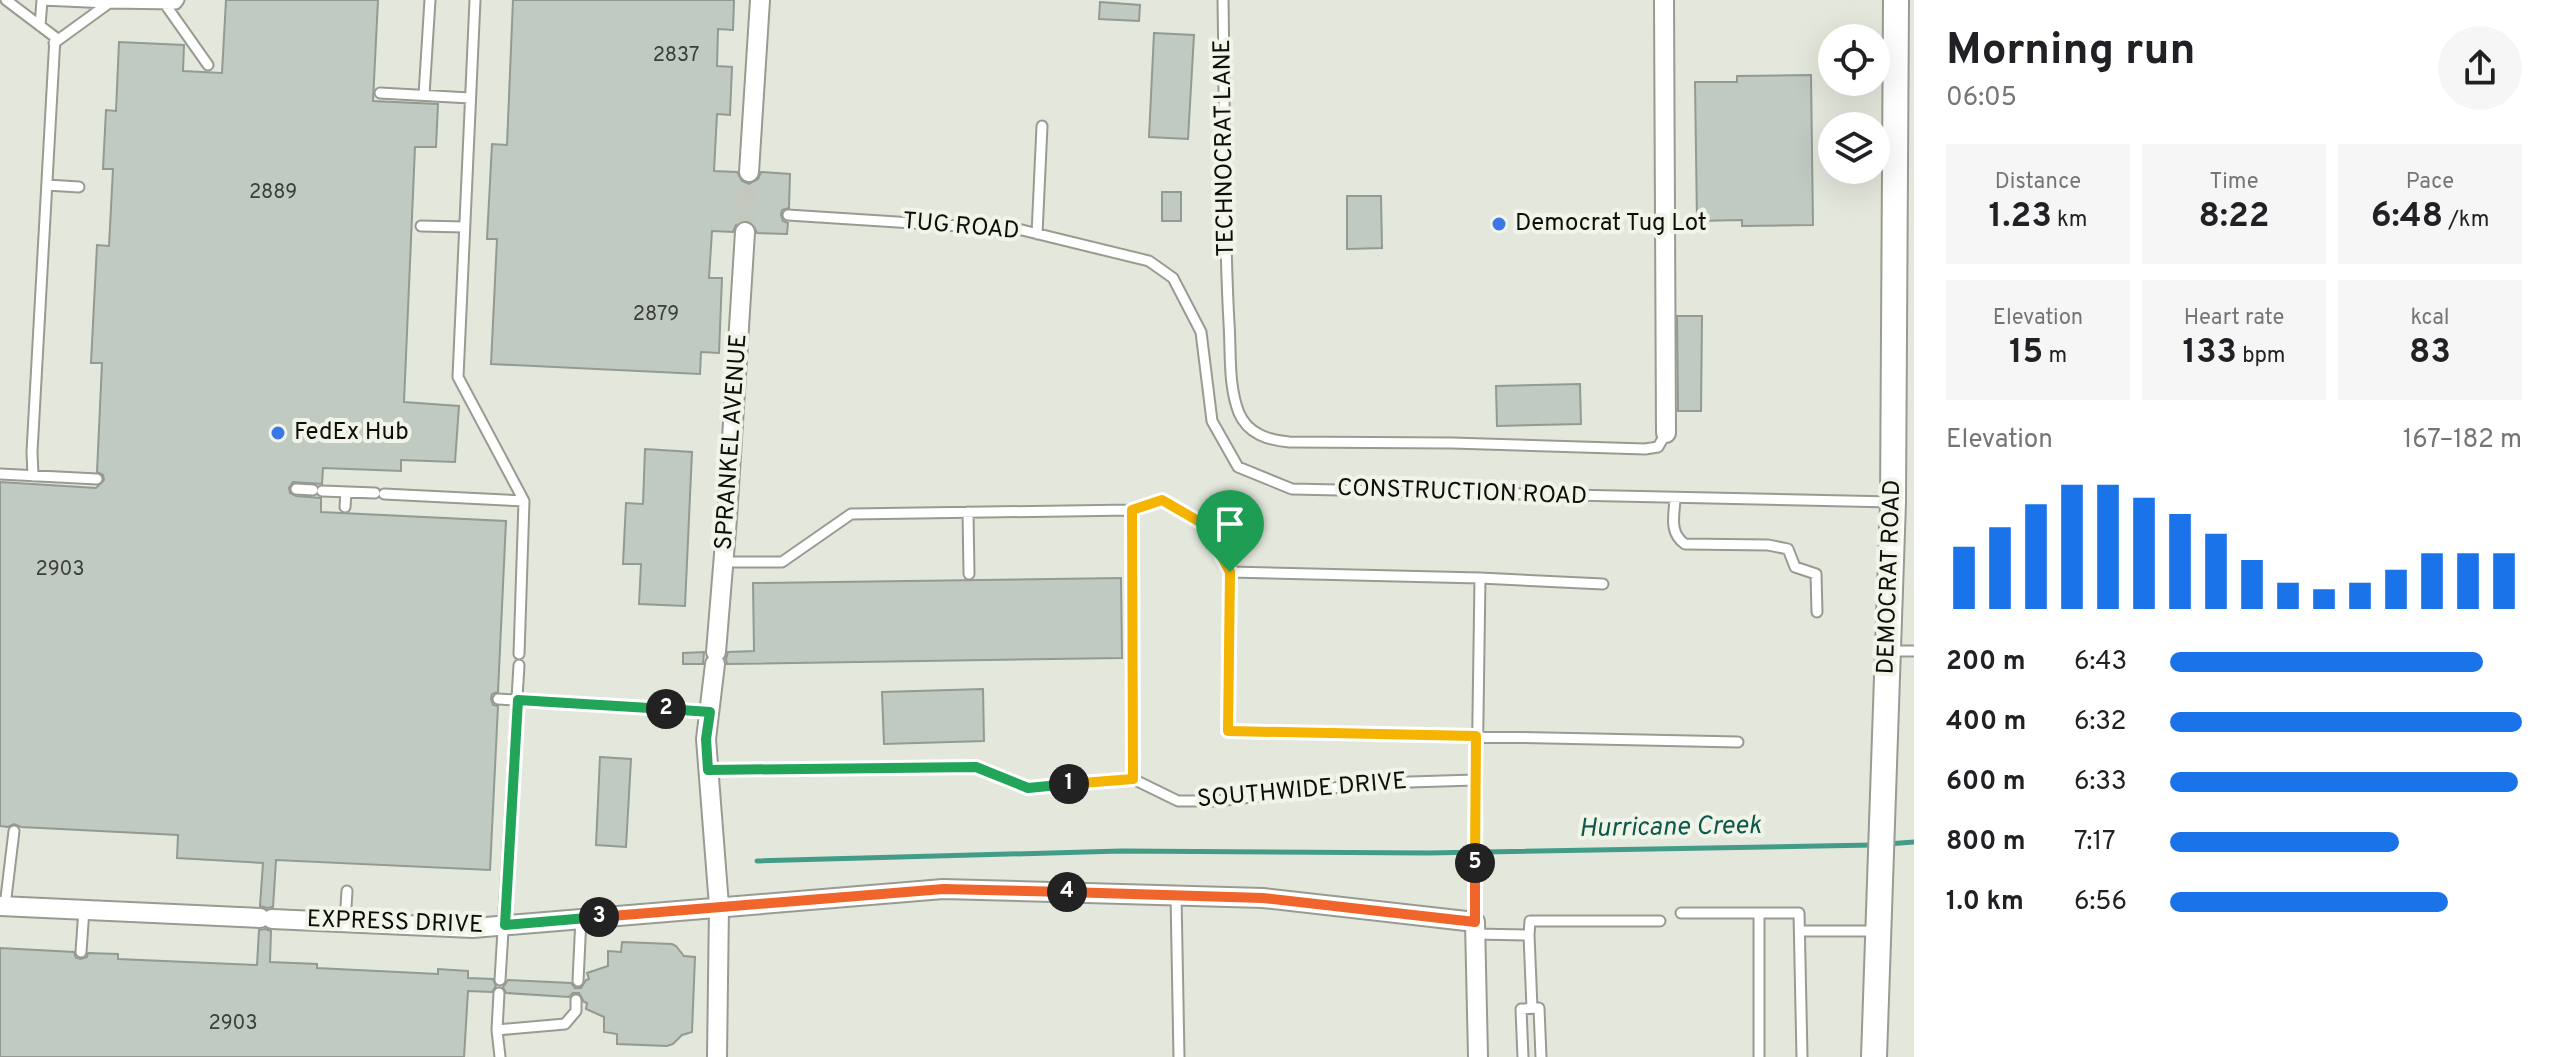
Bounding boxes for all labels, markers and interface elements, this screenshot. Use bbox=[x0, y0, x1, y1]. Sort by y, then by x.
map controls bbox=[1818, 24, 1890, 184]
button: locate bbox=[1818, 24, 1890, 96]
text: Morning run bbox=[1946, 24, 2196, 80]
button: share bbox=[2438, 26, 2522, 110]
street label: TECHNOCRAT LANE bbox=[1208, 39, 1242, 257]
house number: 2837 bbox=[653, 43, 699, 69]
text: 06:05 bbox=[1946, 82, 2017, 115]
button: layers bbox=[1818, 112, 1890, 184]
text: Distance bbox=[1995, 169, 2081, 196]
text: Time bbox=[2209, 169, 2259, 196]
text: Pace bbox=[2406, 169, 2454, 196]
house number: 2889 bbox=[249, 180, 297, 206]
text: 1.23 bbox=[1989, 196, 2052, 239]
text: 8:22 bbox=[2198, 196, 2270, 239]
text: 6:48 bbox=[2371, 196, 2443, 239]
street label: TUG ROAD bbox=[901, 207, 1021, 247]
text: km bbox=[2052, 207, 2087, 234]
text: /km bbox=[2443, 207, 2489, 234]
place label: Democrat Tug Lot bbox=[1515, 209, 1707, 239]
marker: Democrat Tug Lot bbox=[1490, 215, 1508, 233]
house number: 2879 bbox=[633, 302, 679, 328]
text: Elevation bbox=[1993, 305, 2083, 332]
text: Heart rate bbox=[2184, 305, 2284, 332]
text: kcal bbox=[2410, 305, 2450, 332]
text: 15 bbox=[2009, 332, 2043, 375]
text: 133 bbox=[2183, 332, 2237, 375]
text: 83 bbox=[2409, 332, 2451, 375]
street label: SPRANKEL AVENUE bbox=[709, 333, 755, 551]
text: m bbox=[2043, 343, 2067, 370]
text: bpm bbox=[2237, 343, 2285, 370]
place label: FedEx Hub bbox=[294, 418, 409, 448]
marker: FedEx Hub bbox=[269, 424, 287, 442]
text: Elevation bbox=[1946, 424, 2053, 457]
text: 167–182 m bbox=[2403, 424, 2522, 457]
street label: CONSTRUCTION ROAD bbox=[1337, 474, 1587, 512]
street label: DEMOCRAT ROAD bbox=[1872, 479, 1908, 675]
pin bbox=[1196, 490, 1264, 572]
icon: arrive bbox=[1208, 502, 1252, 546]
house number: 2903 bbox=[36, 557, 84, 583]
text: 200 m bbox=[1946, 646, 2025, 679]
text: 6:43 bbox=[2074, 646, 2127, 679]
pin: 2 bbox=[646, 689, 686, 729]
text: 2 bbox=[659, 695, 673, 722]
text: 400 m bbox=[1946, 706, 2026, 739]
text: 6:32 bbox=[2074, 706, 2126, 739]
pin: 1 bbox=[1049, 764, 1089, 804]
text: 600 m bbox=[1946, 766, 2026, 799]
text: 6:33 bbox=[2074, 766, 2127, 799]
street label: SOUTHWIDE DRIVE bbox=[1196, 767, 1408, 815]
text: 1 bbox=[1065, 770, 1073, 797]
water label: Hurricane Creek bbox=[1579, 810, 1762, 846]
text: 800 m bbox=[1946, 826, 2026, 859]
text: 7:17 bbox=[2074, 826, 2116, 859]
pin: 5 bbox=[1455, 843, 1495, 883]
text: 5 bbox=[1468, 849, 1482, 876]
pin: 4 bbox=[1047, 872, 1087, 912]
text: 4 bbox=[1060, 878, 1074, 905]
text: 1.0 km bbox=[1946, 886, 2024, 919]
text: 6:56 bbox=[2074, 886, 2127, 919]
pin: 3 bbox=[579, 897, 619, 937]
text: 3 bbox=[592, 903, 606, 930]
street label: EXPRESS DRIVE bbox=[306, 905, 484, 941]
house number: 2903 bbox=[209, 1011, 257, 1037]

